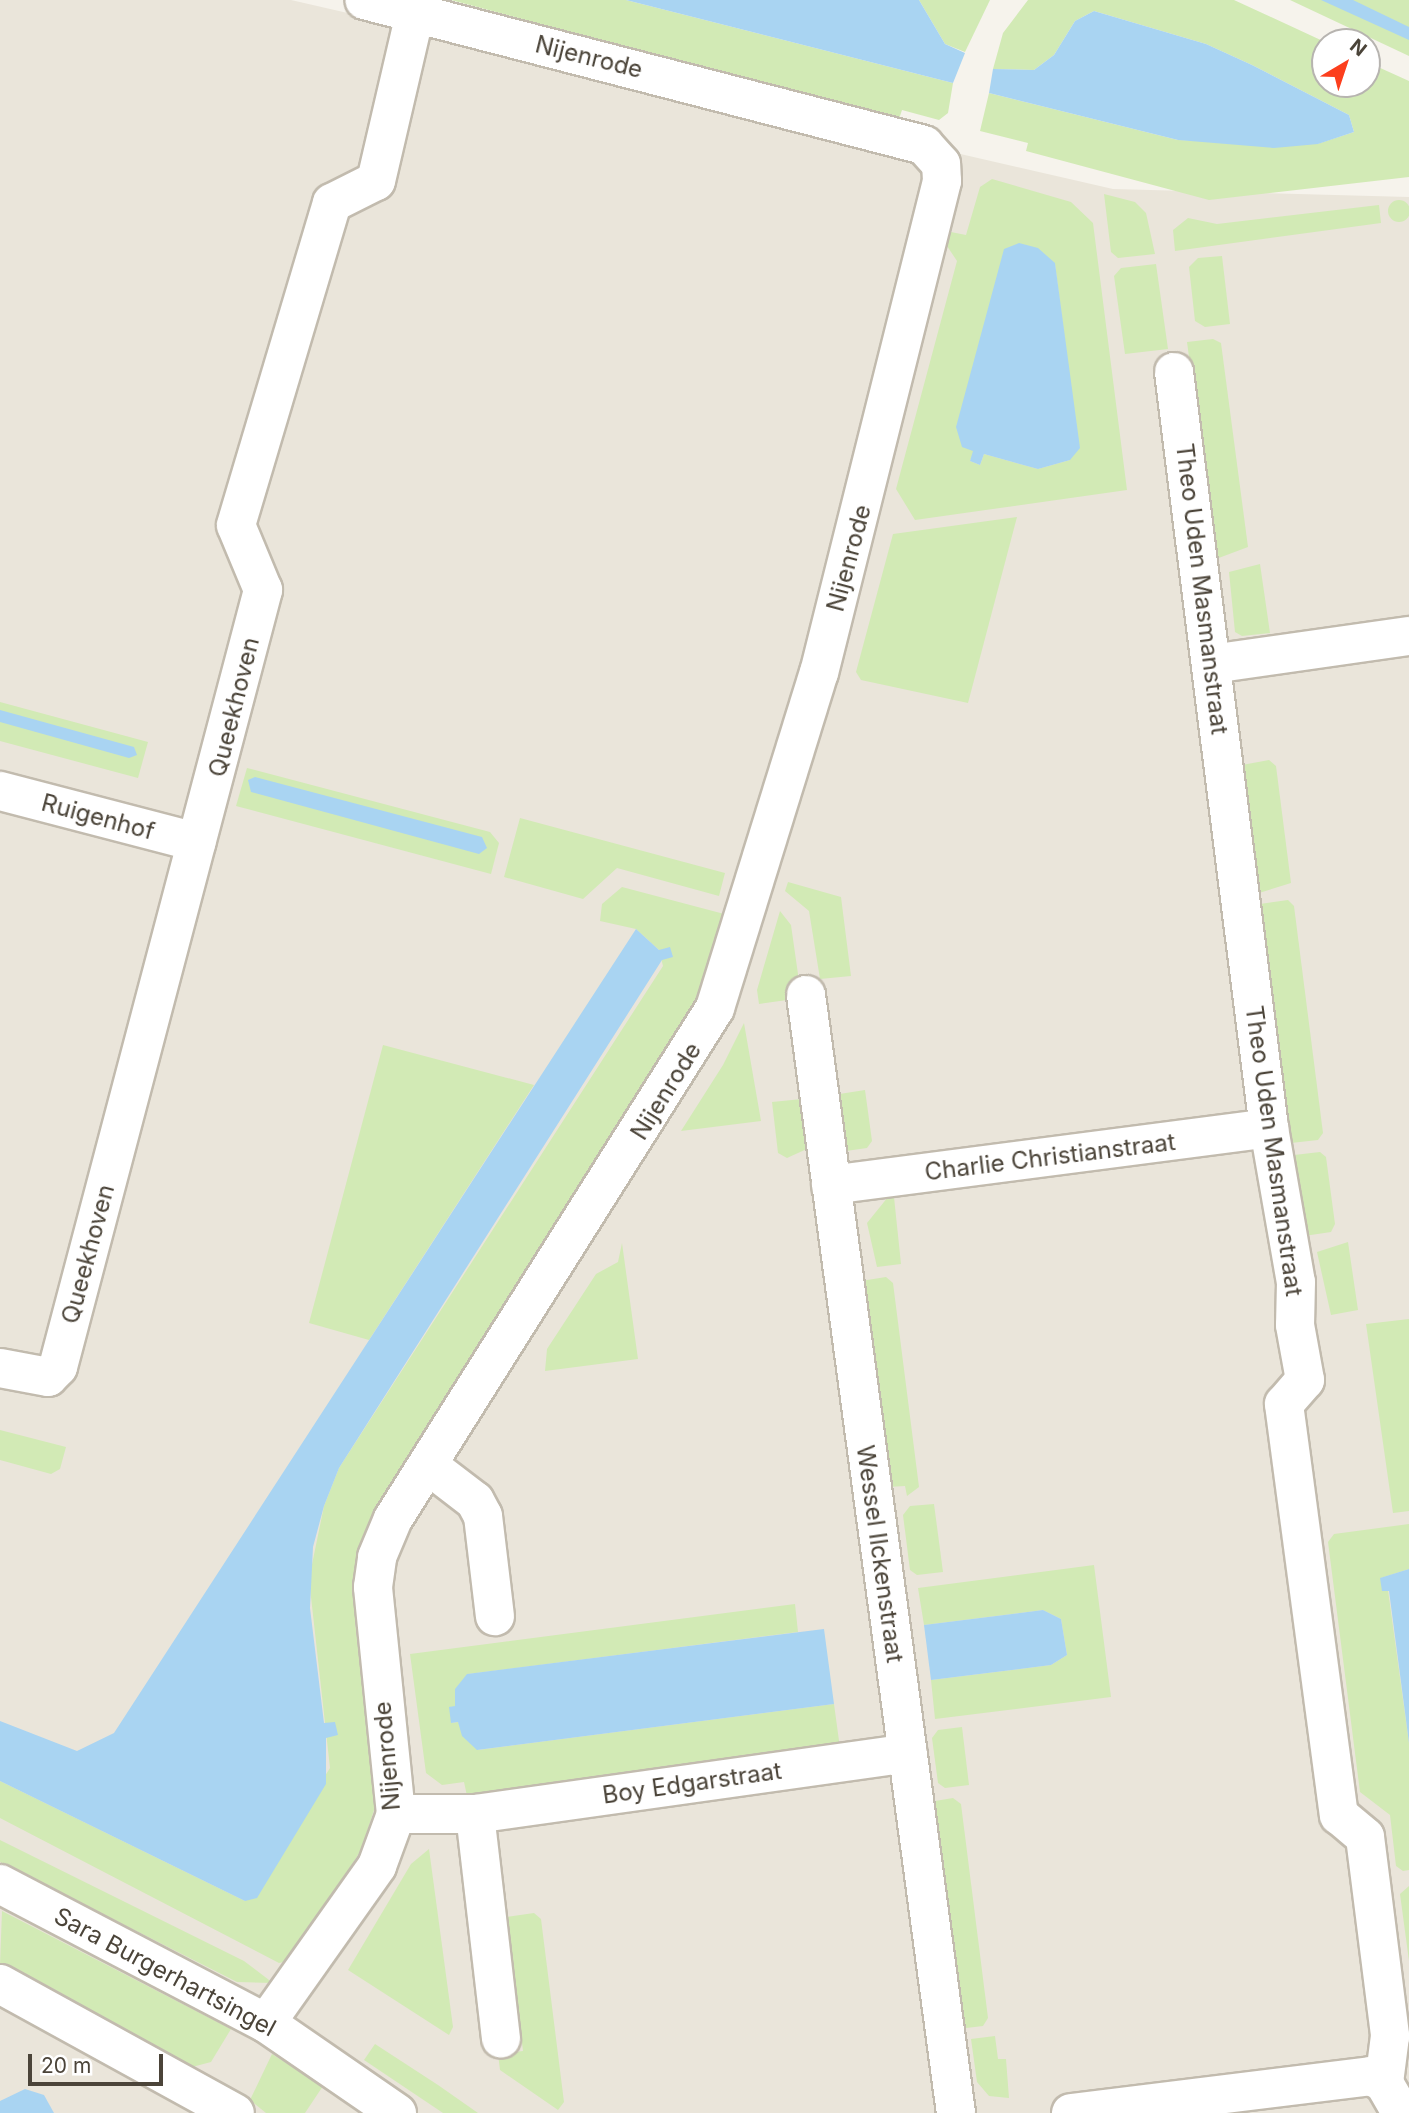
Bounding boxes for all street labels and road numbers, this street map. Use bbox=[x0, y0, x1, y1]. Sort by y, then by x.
street label: Nijenrode bbox=[532, 30, 646, 84]
street label: Theo Uden Masmanstraat bbox=[1170, 442, 1234, 736]
street label: Nijenrode bbox=[821, 501, 877, 615]
street label: Queekhoven bbox=[203, 634, 265, 780]
street label: Ruigenhof bbox=[38, 788, 158, 846]
street label: Theo Uden Masmanstraat bbox=[1239, 1004, 1309, 1298]
street label: Nijenrode bbox=[625, 1037, 707, 1145]
street label: Charlie Christianstraat bbox=[923, 1127, 1177, 1187]
street label: Queekhoven bbox=[56, 1181, 120, 1327]
street label: Wessel Ilckenstraat bbox=[850, 1443, 910, 1665]
street label: Nijenrode bbox=[368, 1700, 406, 1812]
street label: Boy Edgarstraat bbox=[601, 1756, 783, 1810]
street label: Sara Burgerhartsingel bbox=[49, 1901, 281, 2043]

